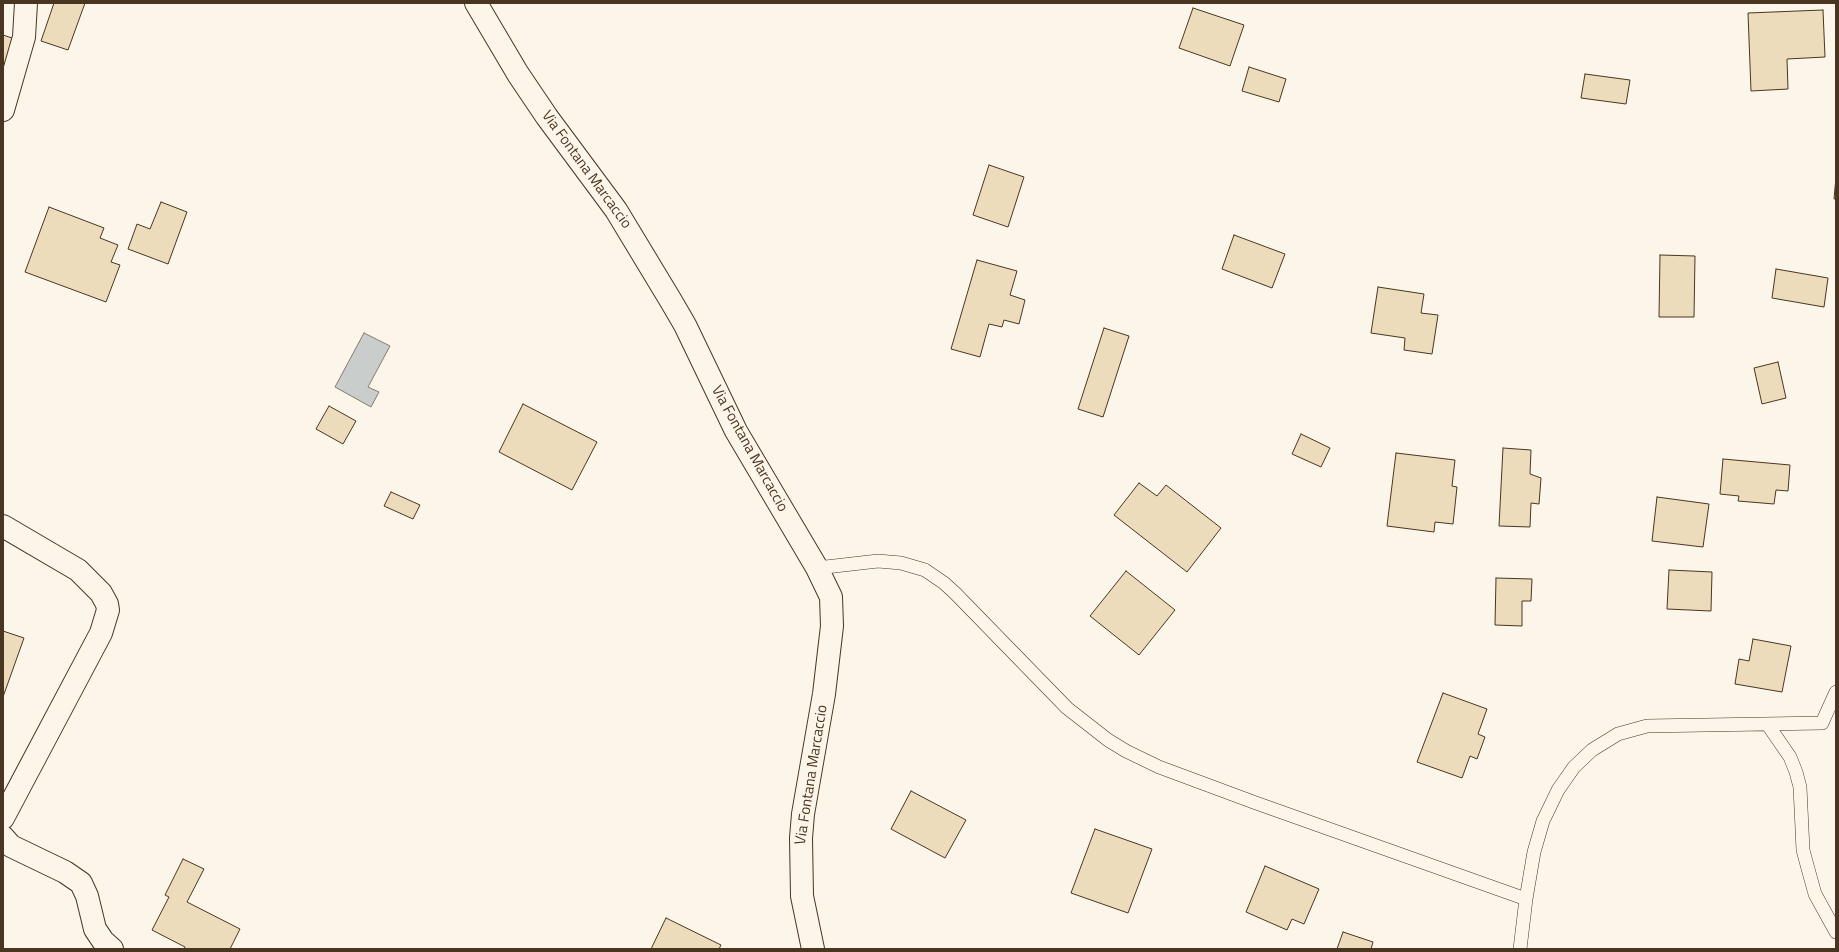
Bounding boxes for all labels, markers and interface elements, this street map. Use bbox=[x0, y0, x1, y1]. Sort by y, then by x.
street label: Via Fontana Marcaccio bbox=[537, 107, 635, 233]
street label: Via Fontana Marcaccio bbox=[707, 383, 791, 515]
street label: Via Fontana Marcaccio bbox=[792, 704, 832, 846]

